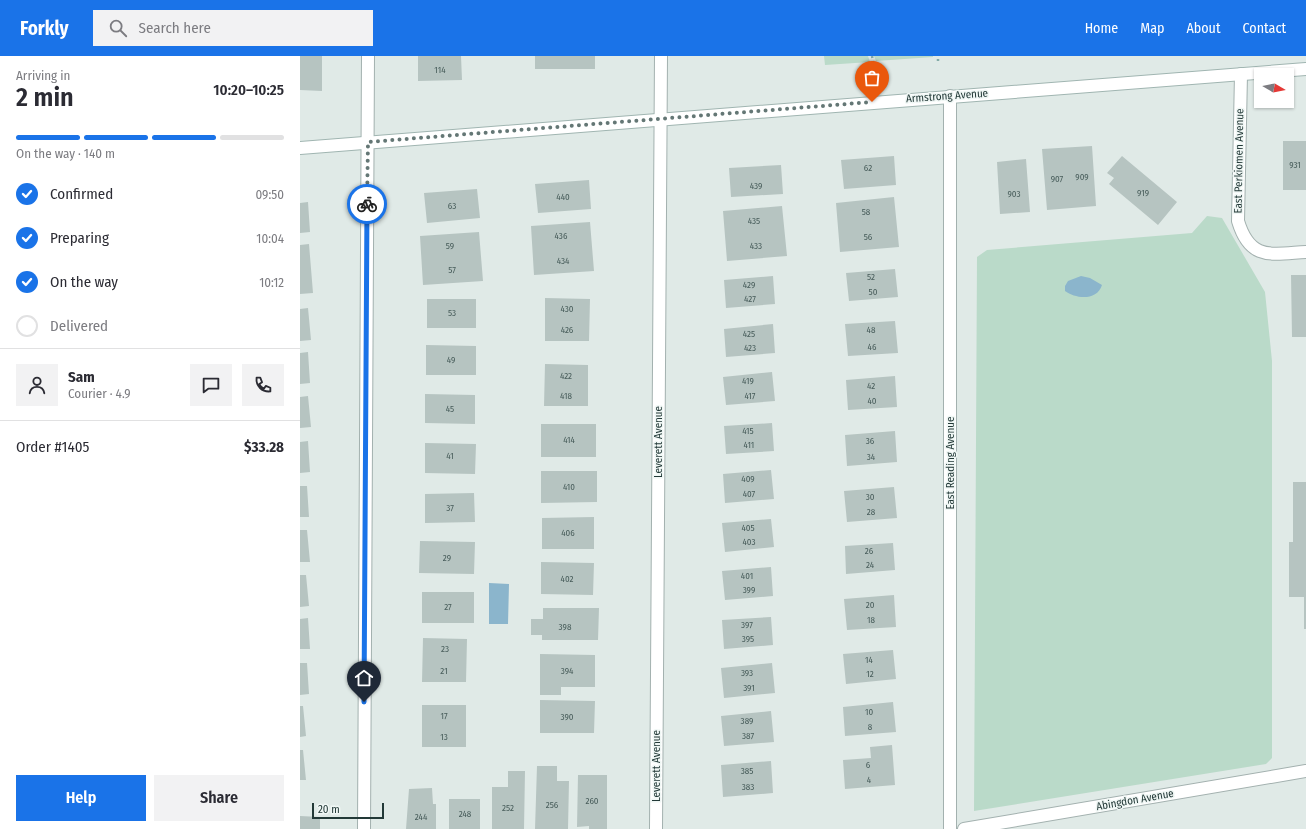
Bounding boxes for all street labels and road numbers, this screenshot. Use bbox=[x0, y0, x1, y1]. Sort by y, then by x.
street label: Armstrong Avenue bbox=[905, 87, 989, 105]
street label: East Perkiomen Avenue bbox=[1232, 108, 1246, 214]
street label: Leverett Avenue bbox=[652, 406, 665, 478]
street label: East Reading Avenue bbox=[944, 416, 957, 510]
street label: Leverett Avenue bbox=[650, 730, 663, 802]
street label: Abingdon Avenue bbox=[1095, 787, 1175, 813]

